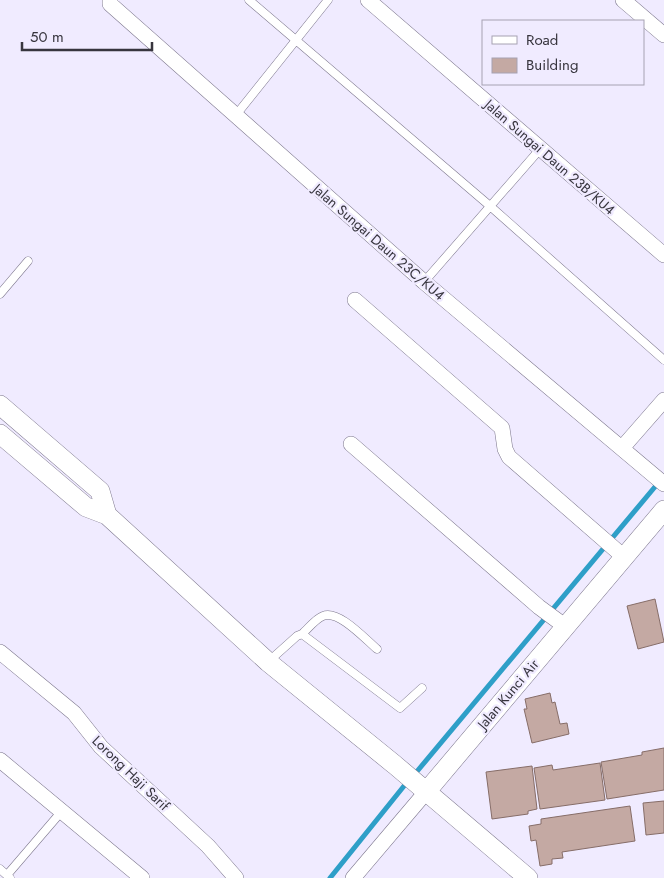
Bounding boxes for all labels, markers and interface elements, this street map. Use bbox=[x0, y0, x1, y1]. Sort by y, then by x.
scale bar bbox=[22, 20, 152, 52]
legend bbox=[482, 20, 644, 85]
text: 50 m bbox=[30, 26, 64, 48]
text: Road bbox=[526, 29, 558, 51]
text: Building bbox=[526, 54, 578, 76]
street label: Jalan Sungai Daun 23B/KU4 bbox=[479, 93, 620, 219]
street label: Jalan Sungai Daun 23C/KU4 bbox=[307, 178, 449, 305]
street label: Jalan Kunci Air bbox=[471, 654, 543, 735]
street label: Lorong Haji Sarif bbox=[88, 731, 175, 816]

